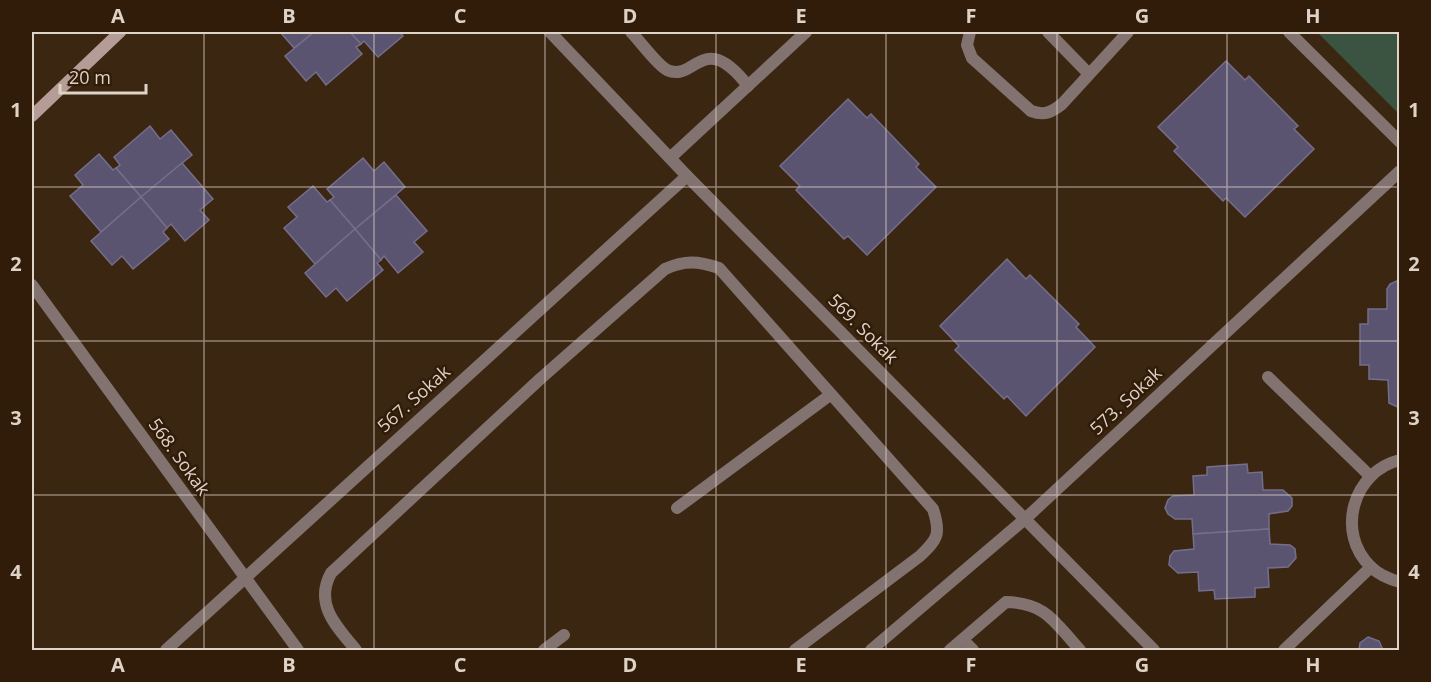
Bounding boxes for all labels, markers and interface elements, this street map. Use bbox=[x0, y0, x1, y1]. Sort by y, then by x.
text: A bbox=[111, 2, 125, 29]
text: B bbox=[282, 2, 296, 29]
text: C bbox=[454, 2, 467, 29]
text: D bbox=[623, 2, 637, 29]
text: E bbox=[795, 2, 807, 29]
text: F bbox=[966, 2, 976, 29]
text: G bbox=[1135, 2, 1149, 29]
text: H bbox=[1305, 2, 1321, 29]
scale bar bbox=[60, 57, 146, 95]
text: 20 m bbox=[69, 65, 111, 89]
text: 1 bbox=[10, 96, 22, 123]
text: 1 bbox=[1408, 96, 1420, 123]
text: 2 bbox=[10, 250, 22, 277]
text: 2 bbox=[1408, 250, 1420, 277]
street label: 569. Sokak bbox=[823, 288, 904, 369]
street label: 567. Sokak bbox=[372, 359, 455, 437]
street label: 573. Sokak bbox=[1084, 360, 1167, 440]
text: 3 bbox=[10, 404, 22, 431]
text: 3 bbox=[1408, 404, 1420, 431]
street label: 568. Sokak bbox=[144, 413, 216, 500]
text: 4 bbox=[10, 558, 22, 585]
text: 4 bbox=[1408, 558, 1420, 585]
text: A bbox=[111, 651, 125, 678]
text: B bbox=[282, 651, 296, 678]
text: C bbox=[454, 651, 467, 678]
text: D bbox=[623, 651, 637, 678]
text: E bbox=[795, 651, 807, 678]
text: F bbox=[966, 651, 976, 678]
text: G bbox=[1135, 651, 1149, 678]
text: H bbox=[1305, 651, 1321, 678]

